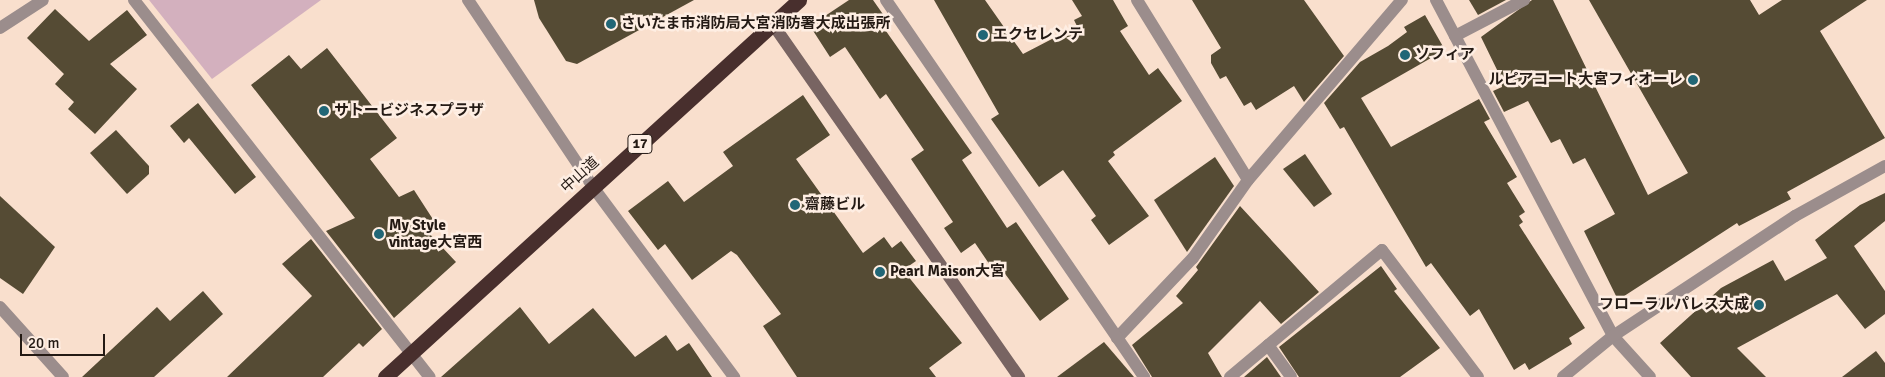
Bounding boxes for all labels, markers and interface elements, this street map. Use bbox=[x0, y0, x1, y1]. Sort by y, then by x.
place label: さいたま市消防局大宮消防署大成出張所 bbox=[621, 15, 891, 33]
marker: さいたま市消防局大宮消防署大成出張所 bbox=[605, 18, 617, 30]
place label: エクセレンテ bbox=[993, 26, 1083, 44]
marker: エクセレンテ bbox=[977, 29, 989, 41]
place label: ソフィア bbox=[1415, 46, 1475, 64]
marker: ソフィア bbox=[1399, 49, 1411, 61]
place label: ルピアコート大宮フィオーレ bbox=[1488, 71, 1683, 89]
marker: ルピアコート大宮フィオーレ bbox=[1687, 74, 1699, 86]
place label: サトービジネスプラザ bbox=[334, 102, 484, 120]
marker: サトービジネスプラザ bbox=[318, 105, 330, 117]
road number: 17 bbox=[626, 132, 654, 156]
street label: 中山道 bbox=[557, 153, 603, 197]
place label: 齋藤ビル bbox=[805, 196, 865, 214]
marker: 齋藤ビル bbox=[789, 199, 801, 211]
place label: My Style vintage大宮西 bbox=[389, 216, 482, 251]
marker: My Style vintage大宮西 bbox=[373, 228, 385, 240]
place label: Pearl Maison大宮 bbox=[890, 263, 1005, 281]
marker: Pearl Maison大宮 bbox=[874, 266, 886, 278]
place label: フローラルパレス大成 bbox=[1599, 296, 1749, 314]
marker: フローラルパレス大成 bbox=[1753, 299, 1765, 311]
scale bar bbox=[22, 324, 108, 356]
text: 20 m bbox=[28, 334, 59, 352]

